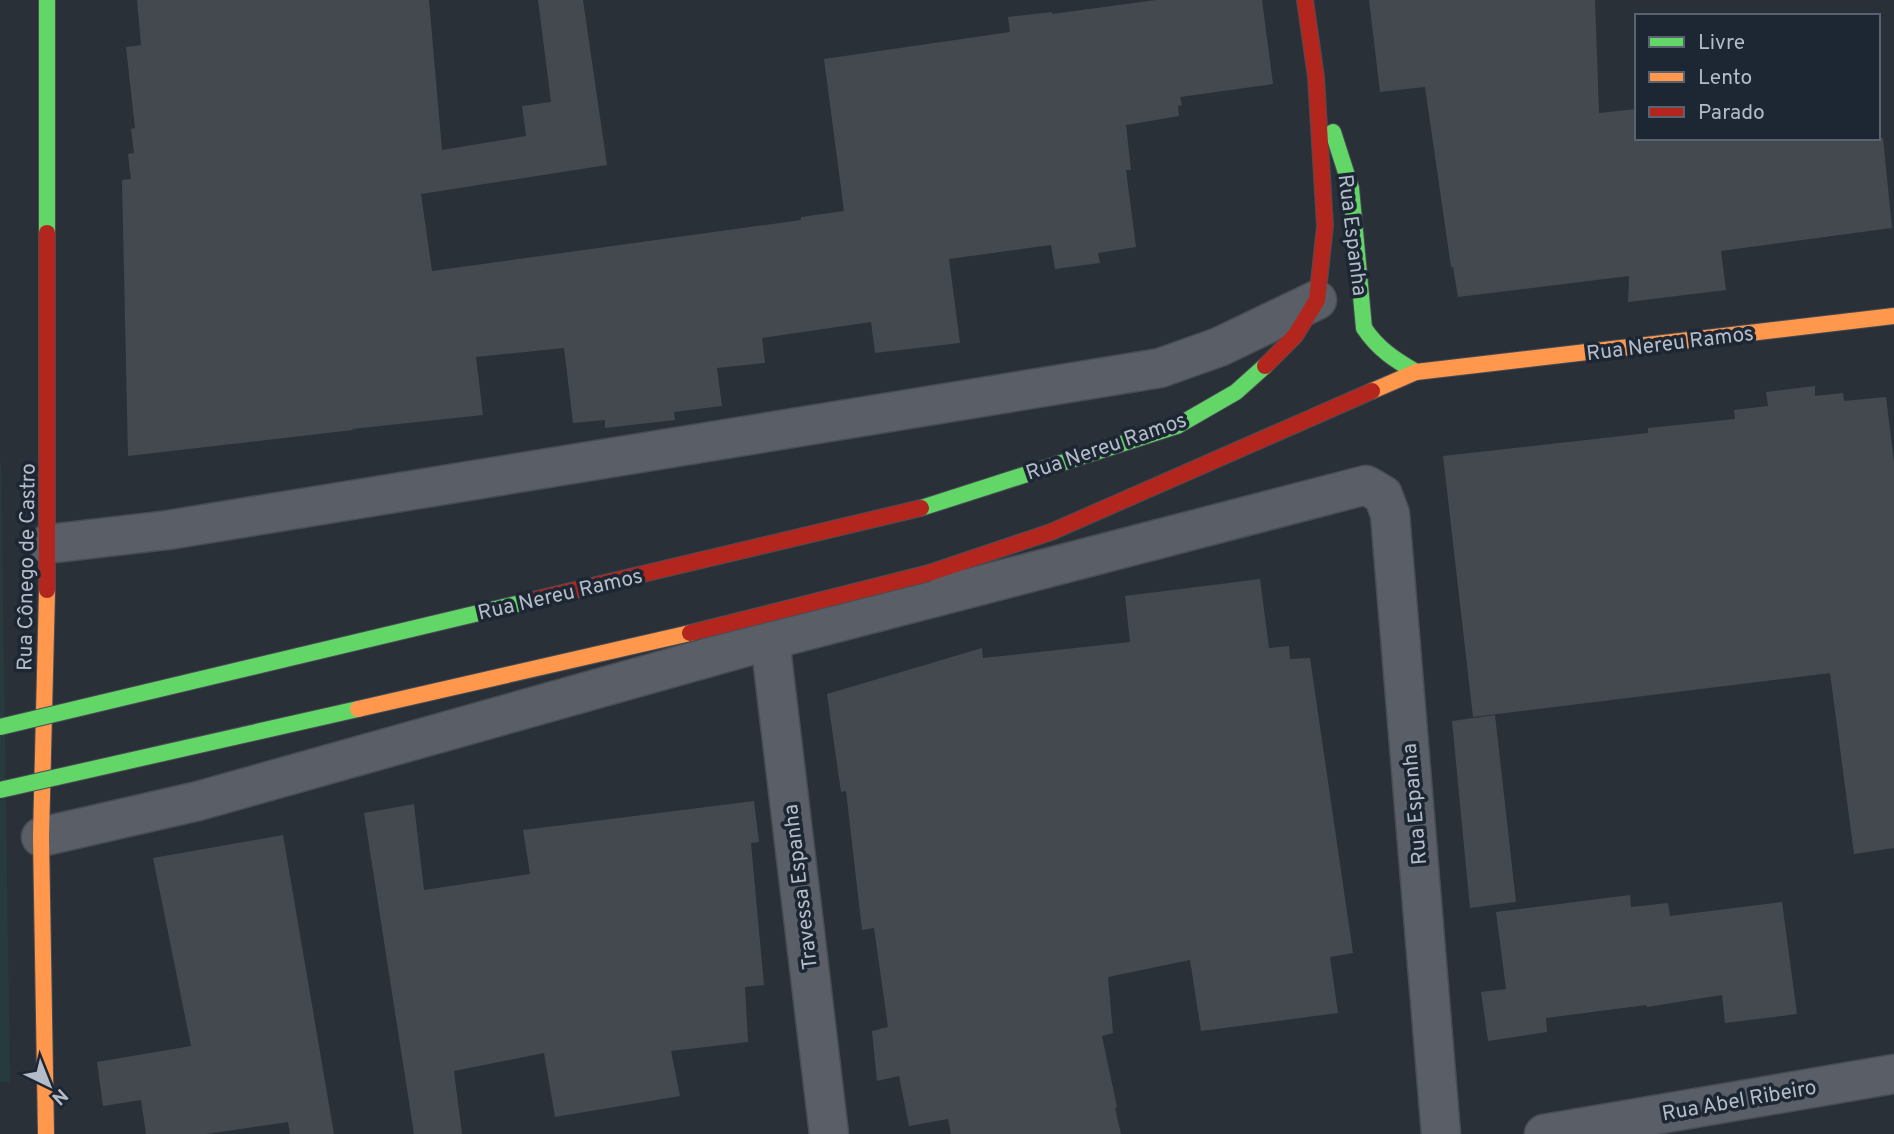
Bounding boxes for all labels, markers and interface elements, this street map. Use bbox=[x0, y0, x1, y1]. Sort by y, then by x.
legend bbox=[1635, 14, 1880, 140]
text: Livre bbox=[1698, 30, 1745, 57]
text: Lento bbox=[1698, 65, 1752, 92]
text: Parado bbox=[1698, 100, 1765, 127]
street label: Rua Espanha bbox=[1331, 173, 1372, 297]
street label: Rua Nereu Ramos bbox=[1585, 321, 1755, 368]
street label: Rua Nereu Ramos bbox=[1023, 407, 1190, 488]
street label: Rua Cônego de Castro bbox=[12, 463, 43, 671]
street label: Rua Nereu Ramos bbox=[475, 563, 645, 628]
street label: Rua Espanha bbox=[1397, 742, 1434, 866]
street label: Travessa Espanha bbox=[778, 802, 825, 971]
north arrow bbox=[14, 1050, 84, 1120]
street label: Rua Abel Ribeiro bbox=[1660, 1075, 1819, 1128]
text: N bbox=[46, 1083, 72, 1109]

